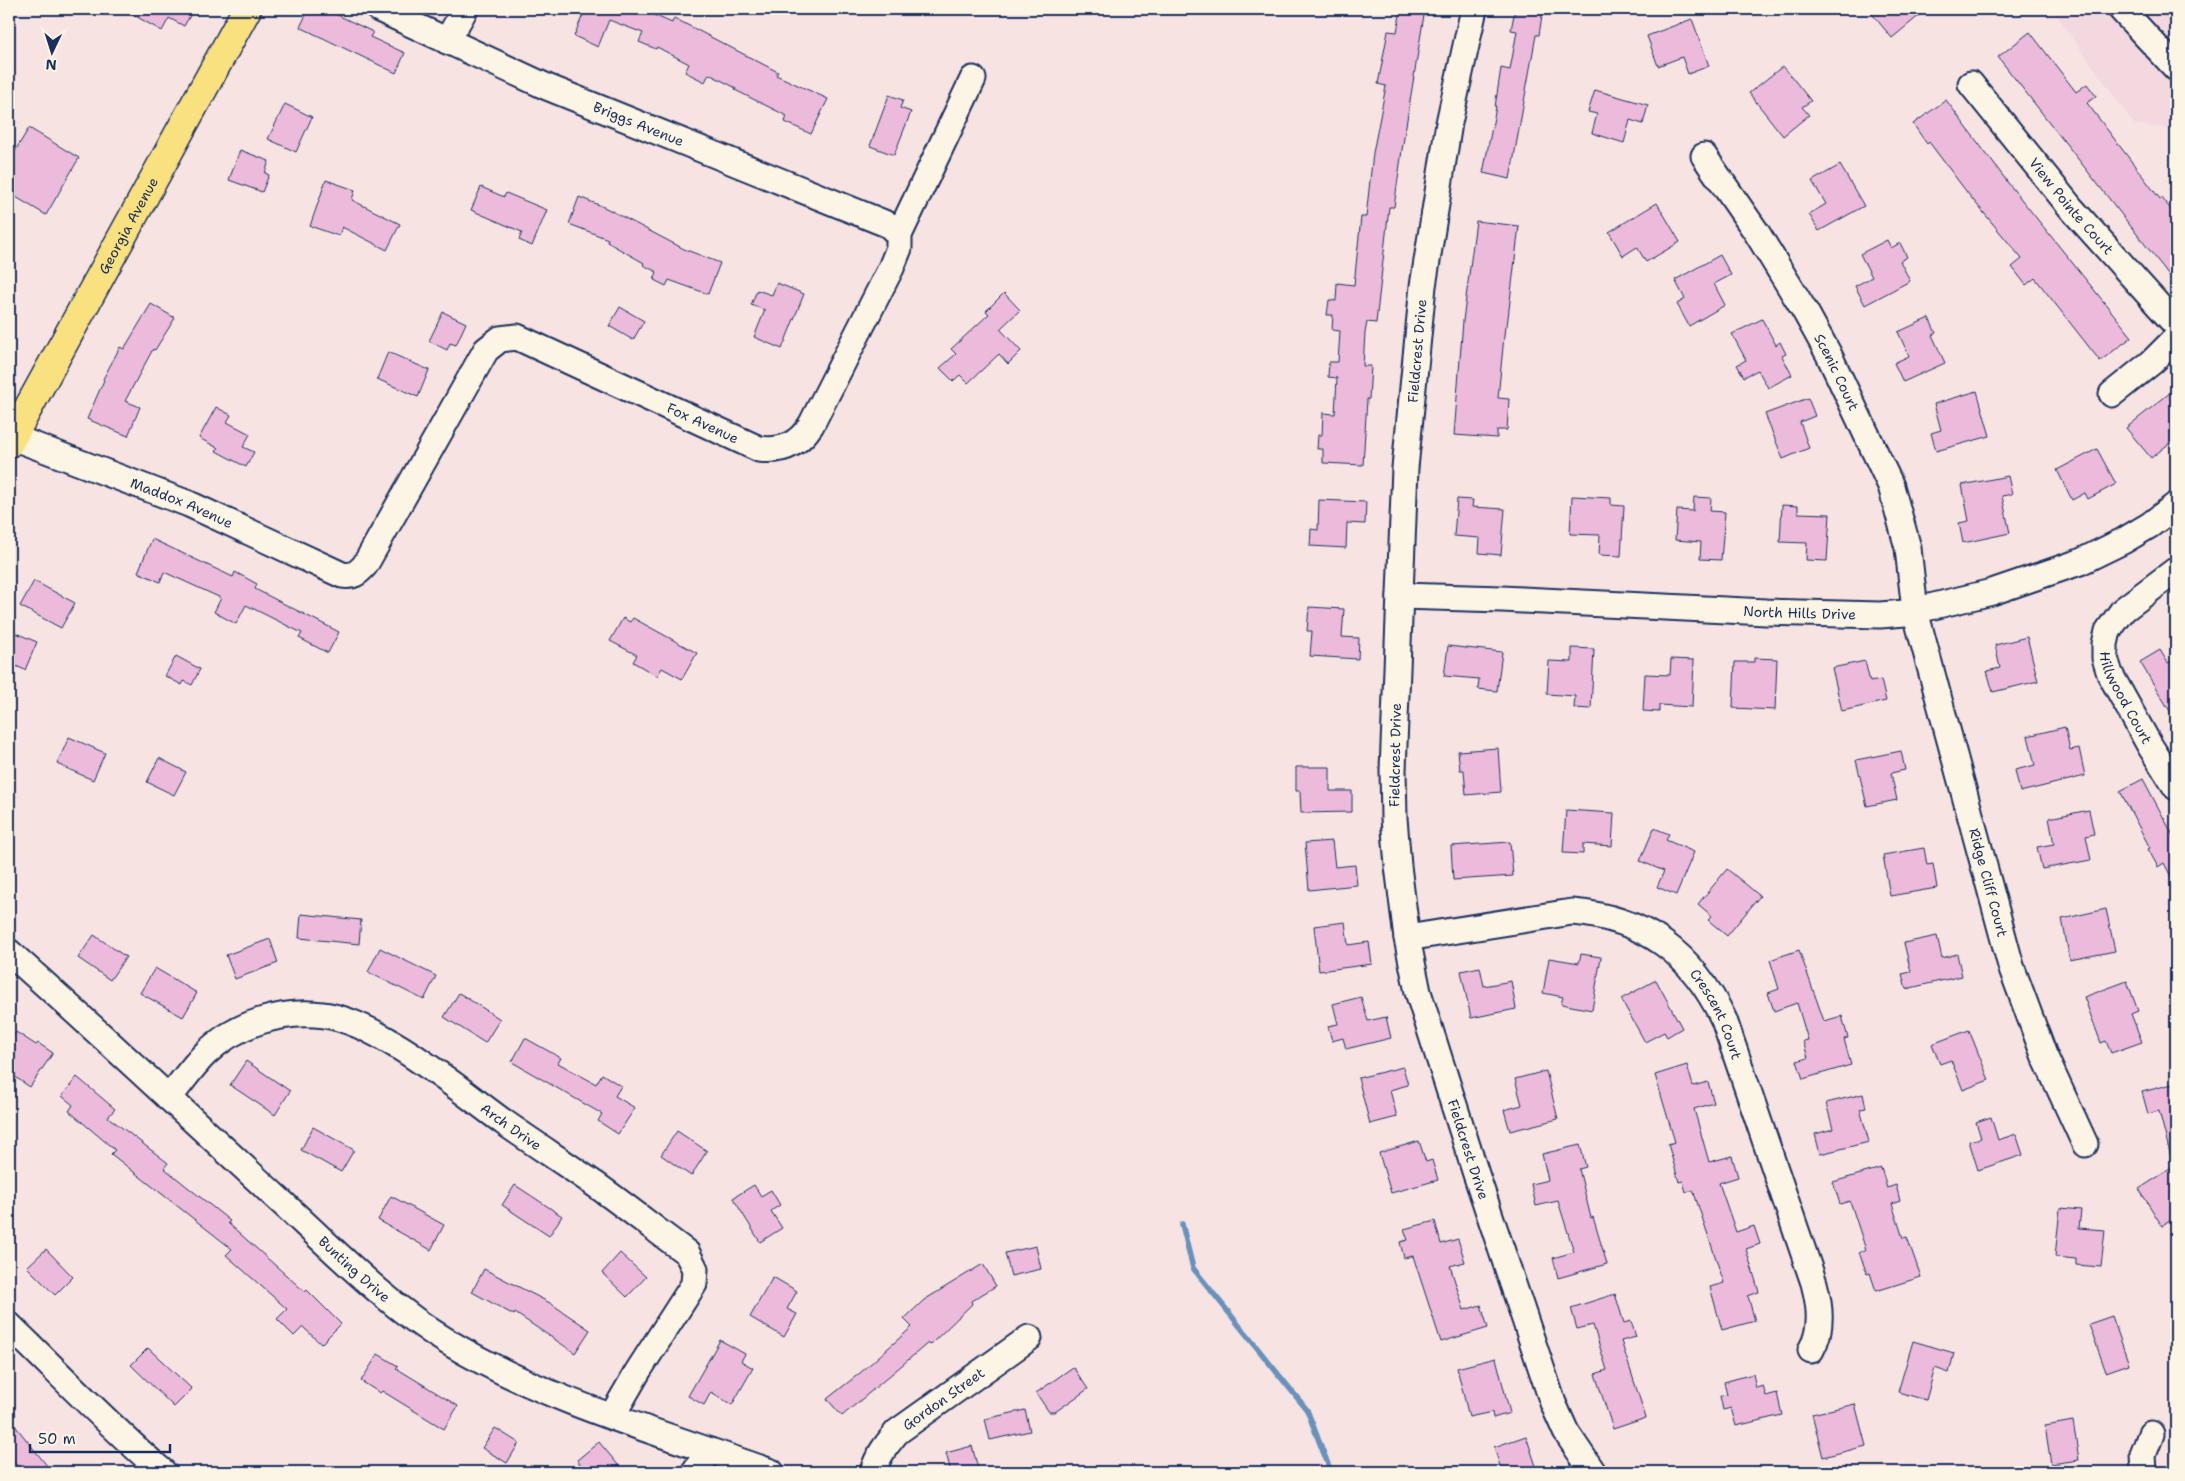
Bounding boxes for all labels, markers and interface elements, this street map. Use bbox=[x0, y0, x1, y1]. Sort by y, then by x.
north arrow bbox=[28, 28, 78, 78]
text: N bbox=[45, 56, 57, 74]
street label: Briggs Avenue bbox=[591, 98, 687, 150]
street label: View Pointe Court bbox=[2025, 154, 2117, 258]
street label: Georgia Avenue bbox=[94, 174, 162, 277]
street label: Fieldcrest Drive bbox=[1403, 298, 1431, 404]
street label: Scenic Court bbox=[1810, 331, 1863, 414]
street label: Fox Avenue bbox=[664, 399, 742, 447]
street label: Maddox Avenue bbox=[128, 474, 236, 532]
street label: North Hills Drive bbox=[1743, 602, 1856, 623]
street label: Hillwood Court bbox=[2096, 652, 2156, 747]
street label: Fieldcrest Drive bbox=[1385, 703, 1405, 807]
street label: Ridge Cliff Court bbox=[1965, 826, 2012, 939]
street label: Crescent Court bbox=[1686, 965, 1746, 1062]
street label: Fieldcrest Drive bbox=[1444, 1097, 1493, 1202]
street label: Arch Drive bbox=[477, 1099, 545, 1154]
street label: Bunting Drive bbox=[315, 1232, 394, 1306]
street label: Gordon Street bbox=[899, 1364, 988, 1434]
scale bar bbox=[30, 1421, 170, 1453]
text: 50 m bbox=[38, 1429, 76, 1449]

